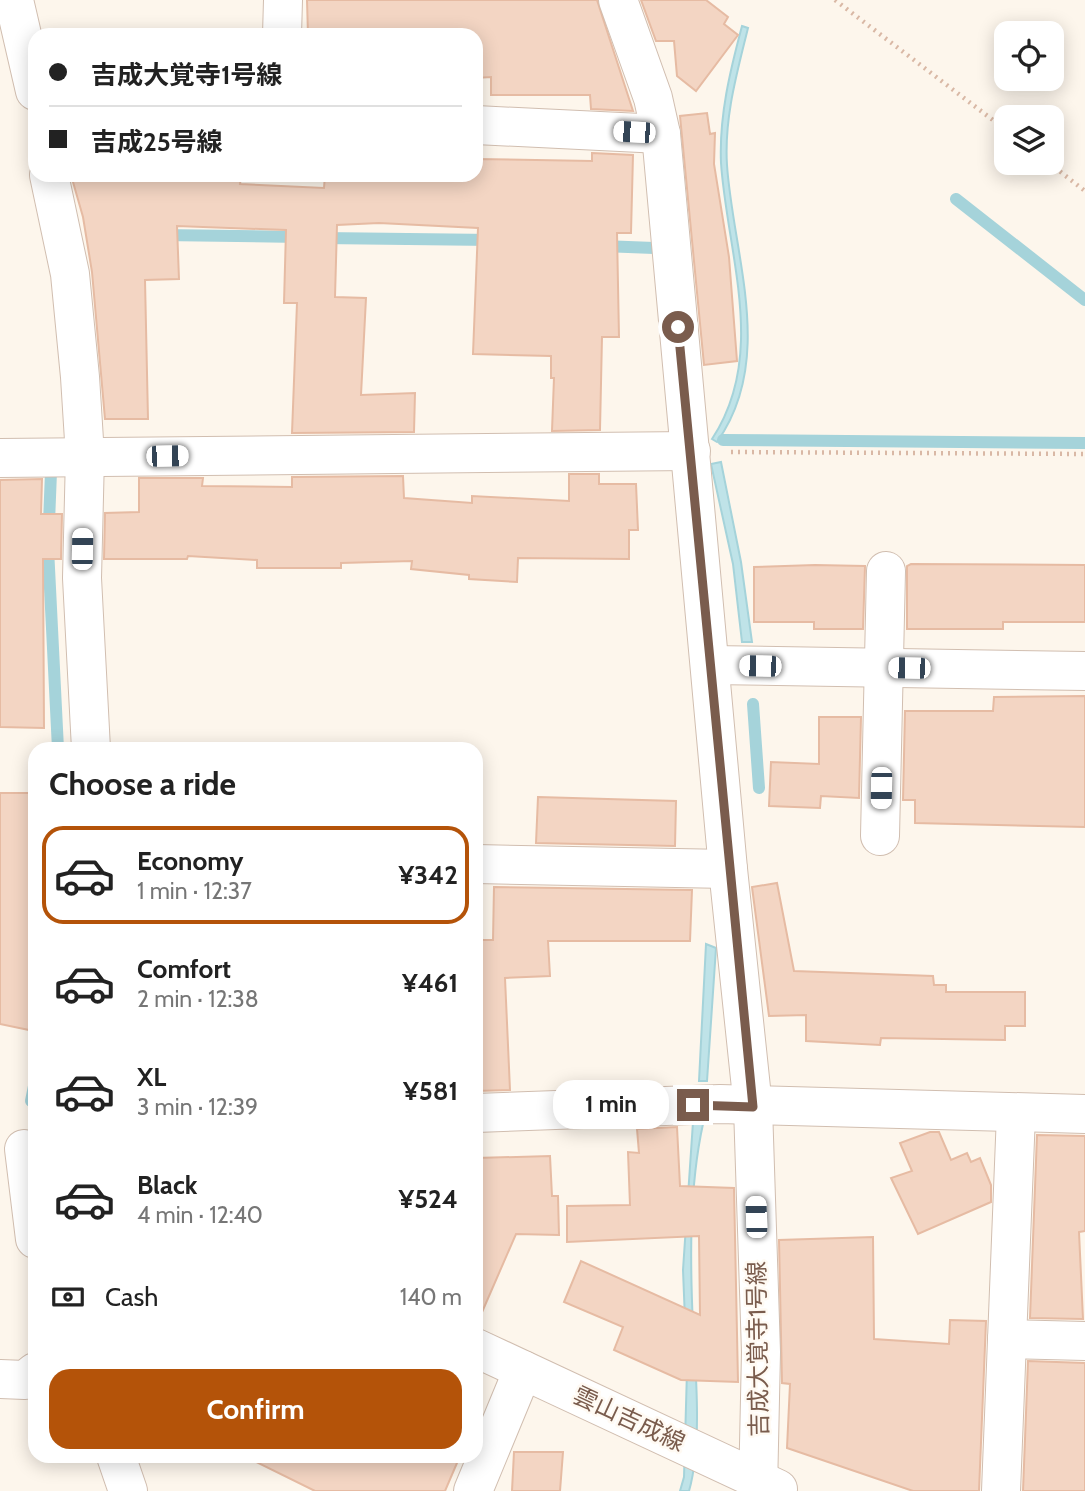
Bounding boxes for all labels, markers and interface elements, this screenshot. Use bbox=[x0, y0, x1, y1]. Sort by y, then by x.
map controls bbox=[994, 21, 1064, 175]
button: locate bbox=[994, 21, 1064, 91]
text: 吉成大覚寺1号線 bbox=[91, 59, 283, 91]
button: layers bbox=[994, 105, 1064, 175]
car bbox=[613, 120, 656, 144]
text: 吉成25号線 bbox=[91, 126, 223, 158]
route start bbox=[662, 311, 694, 343]
car bbox=[146, 445, 189, 467]
car bbox=[72, 528, 93, 570]
car bbox=[739, 655, 782, 677]
car bbox=[888, 657, 931, 679]
text: Choose a ride bbox=[49, 764, 236, 803]
car bbox=[871, 767, 892, 809]
icon: car bbox=[53, 844, 116, 907]
text: Economy bbox=[137, 845, 243, 877]
text: ¥342 bbox=[398, 859, 458, 891]
text: 1 min · 12:37 bbox=[137, 877, 252, 905]
icon: car bbox=[53, 952, 116, 1015]
text: Comfort bbox=[137, 953, 231, 985]
text: ¥461 bbox=[402, 967, 458, 999]
text: 2 min · 12:38 bbox=[137, 985, 259, 1013]
icon: car bbox=[53, 1060, 116, 1123]
text: XL bbox=[137, 1061, 166, 1093]
text: ¥581 bbox=[403, 1075, 458, 1107]
callout: 1 min bbox=[553, 1080, 668, 1130]
route end bbox=[677, 1089, 709, 1121]
text: 1 min bbox=[585, 1090, 637, 1118]
text: 3 min · 12:39 bbox=[137, 1093, 258, 1121]
icon: car bbox=[53, 1168, 116, 1231]
text: Black bbox=[137, 1169, 197, 1201]
text: ¥524 bbox=[398, 1183, 458, 1215]
car bbox=[745, 1196, 768, 1238]
text: 4 min · 12:40 bbox=[137, 1201, 263, 1229]
street label: 吉成大覚寺1号線 bbox=[741, 1261, 774, 1437]
icon: cash bbox=[49, 1278, 87, 1316]
text: Cash bbox=[105, 1281, 158, 1313]
text: 140 m bbox=[400, 1283, 462, 1311]
button: Confirm bbox=[49, 1369, 462, 1449]
street label: 雲山吉成線 bbox=[569, 1380, 690, 1457]

